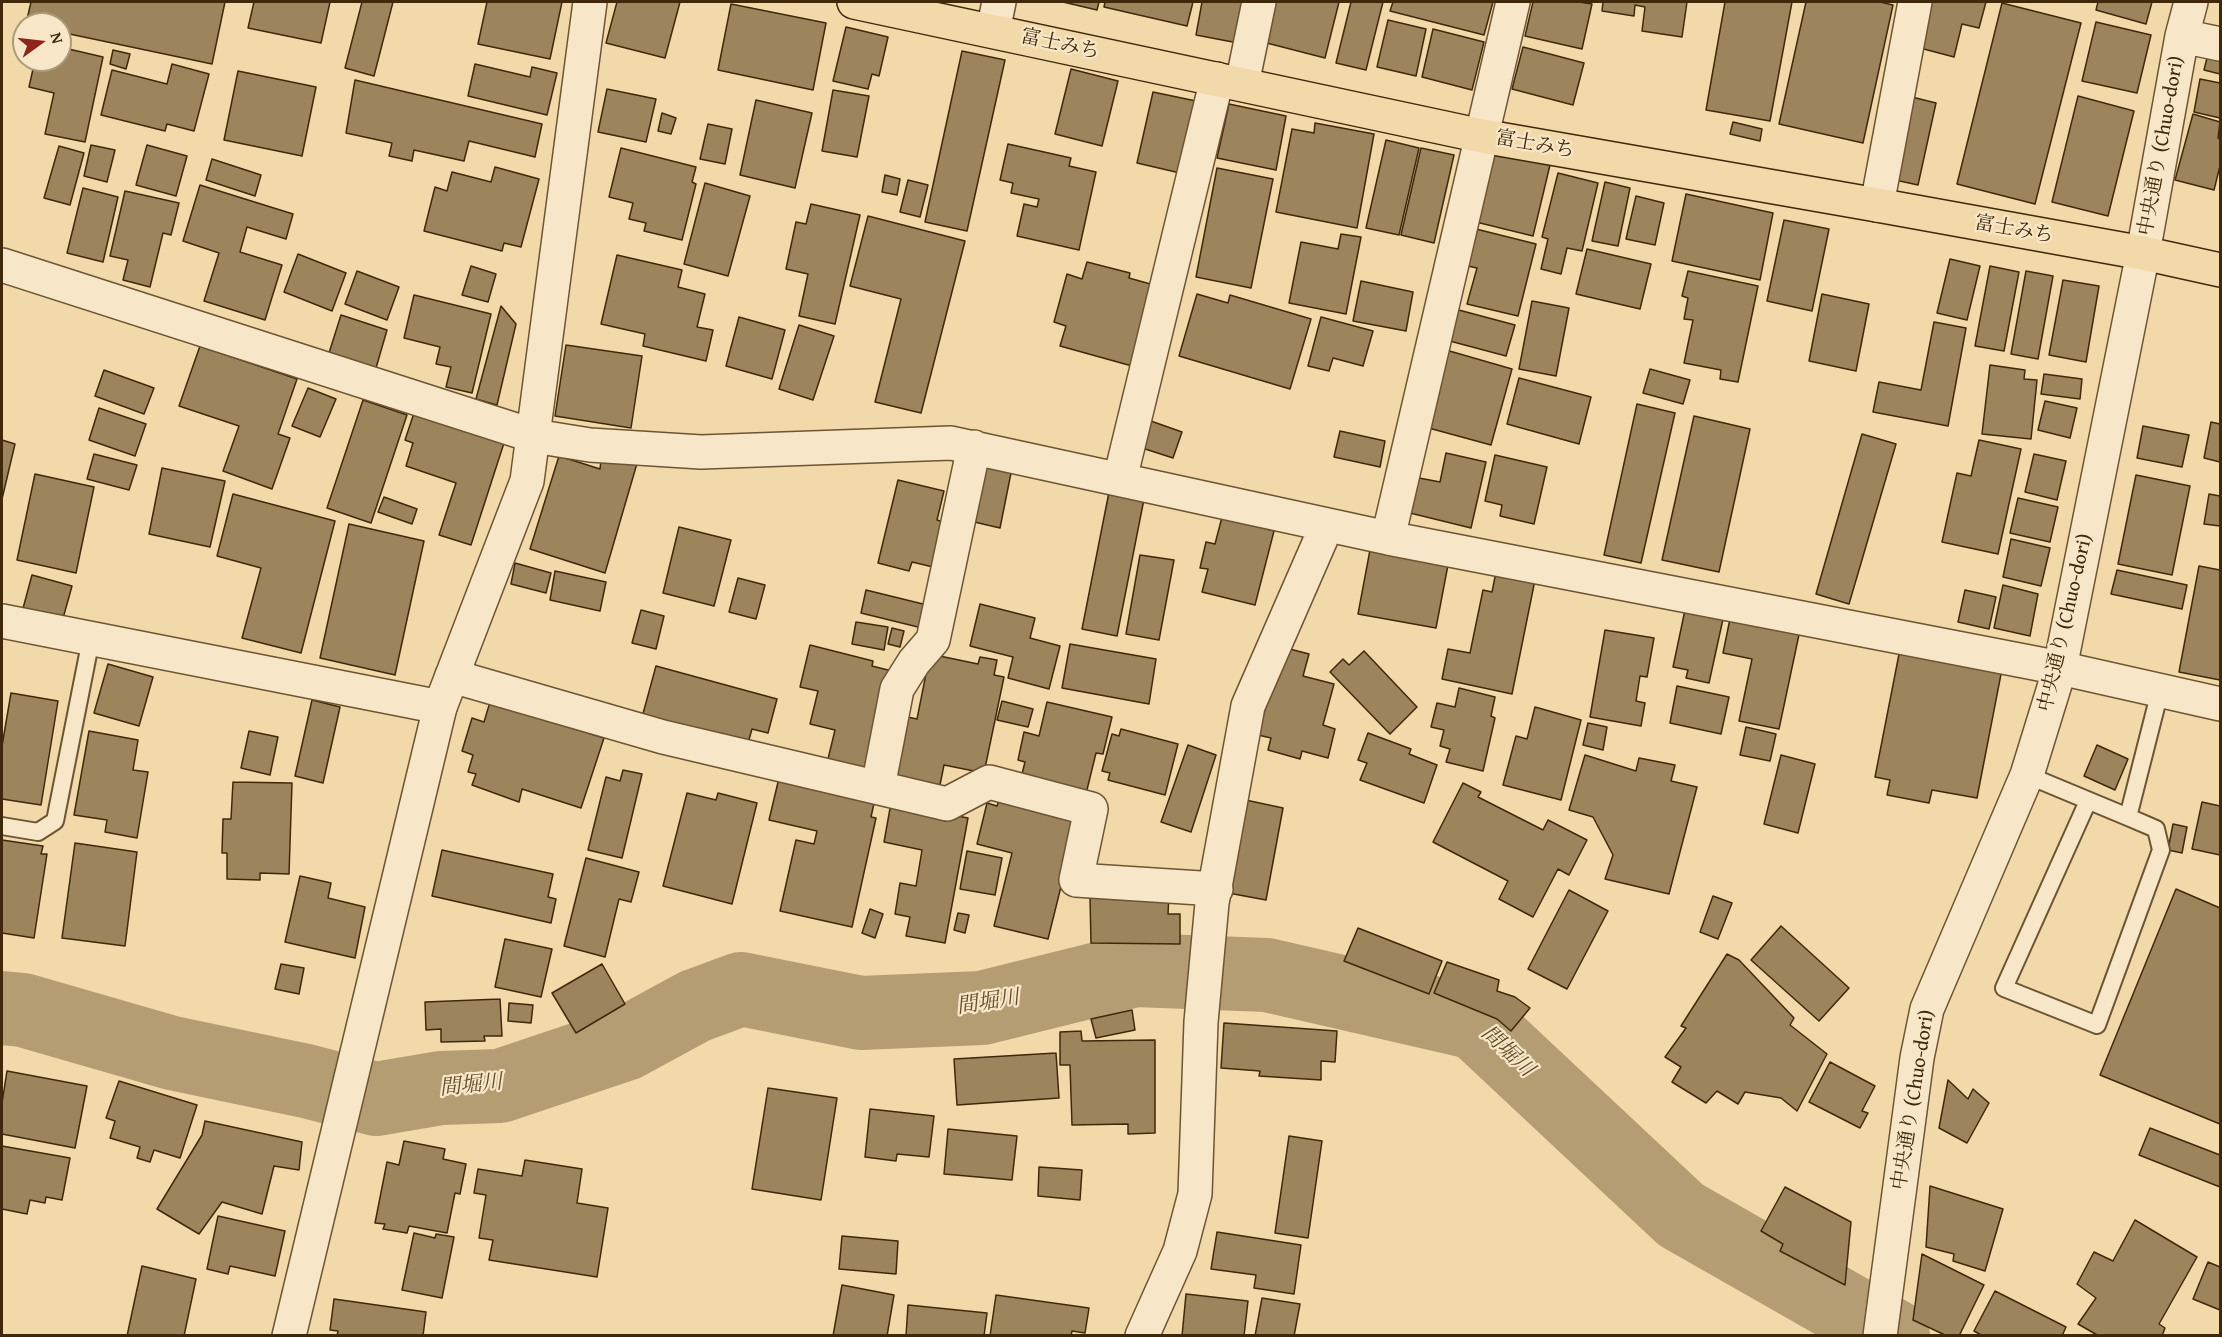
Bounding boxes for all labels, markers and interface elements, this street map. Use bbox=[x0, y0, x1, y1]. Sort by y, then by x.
north arrow bbox=[12, 12, 72, 72]
street label: 富士みち bbox=[1018, 25, 1102, 65]
text: N bbox=[44, 30, 70, 46]
street label: 中央通り (Chuo-dori) bbox=[2134, 54, 2190, 238]
street label: 富士みち bbox=[1494, 126, 1576, 164]
street label: 富士みち bbox=[1973, 211, 2055, 249]
street label: 中央通り (Chuo-dori) bbox=[2034, 532, 2098, 714]
water label: 間堀川 bbox=[955, 986, 1021, 1020]
street label: 中央通り (Chuo-dori) bbox=[1888, 1008, 1940, 1192]
water label: 間堀川 bbox=[1475, 1021, 1539, 1083]
water label: 間堀川 bbox=[438, 1070, 504, 1102]

